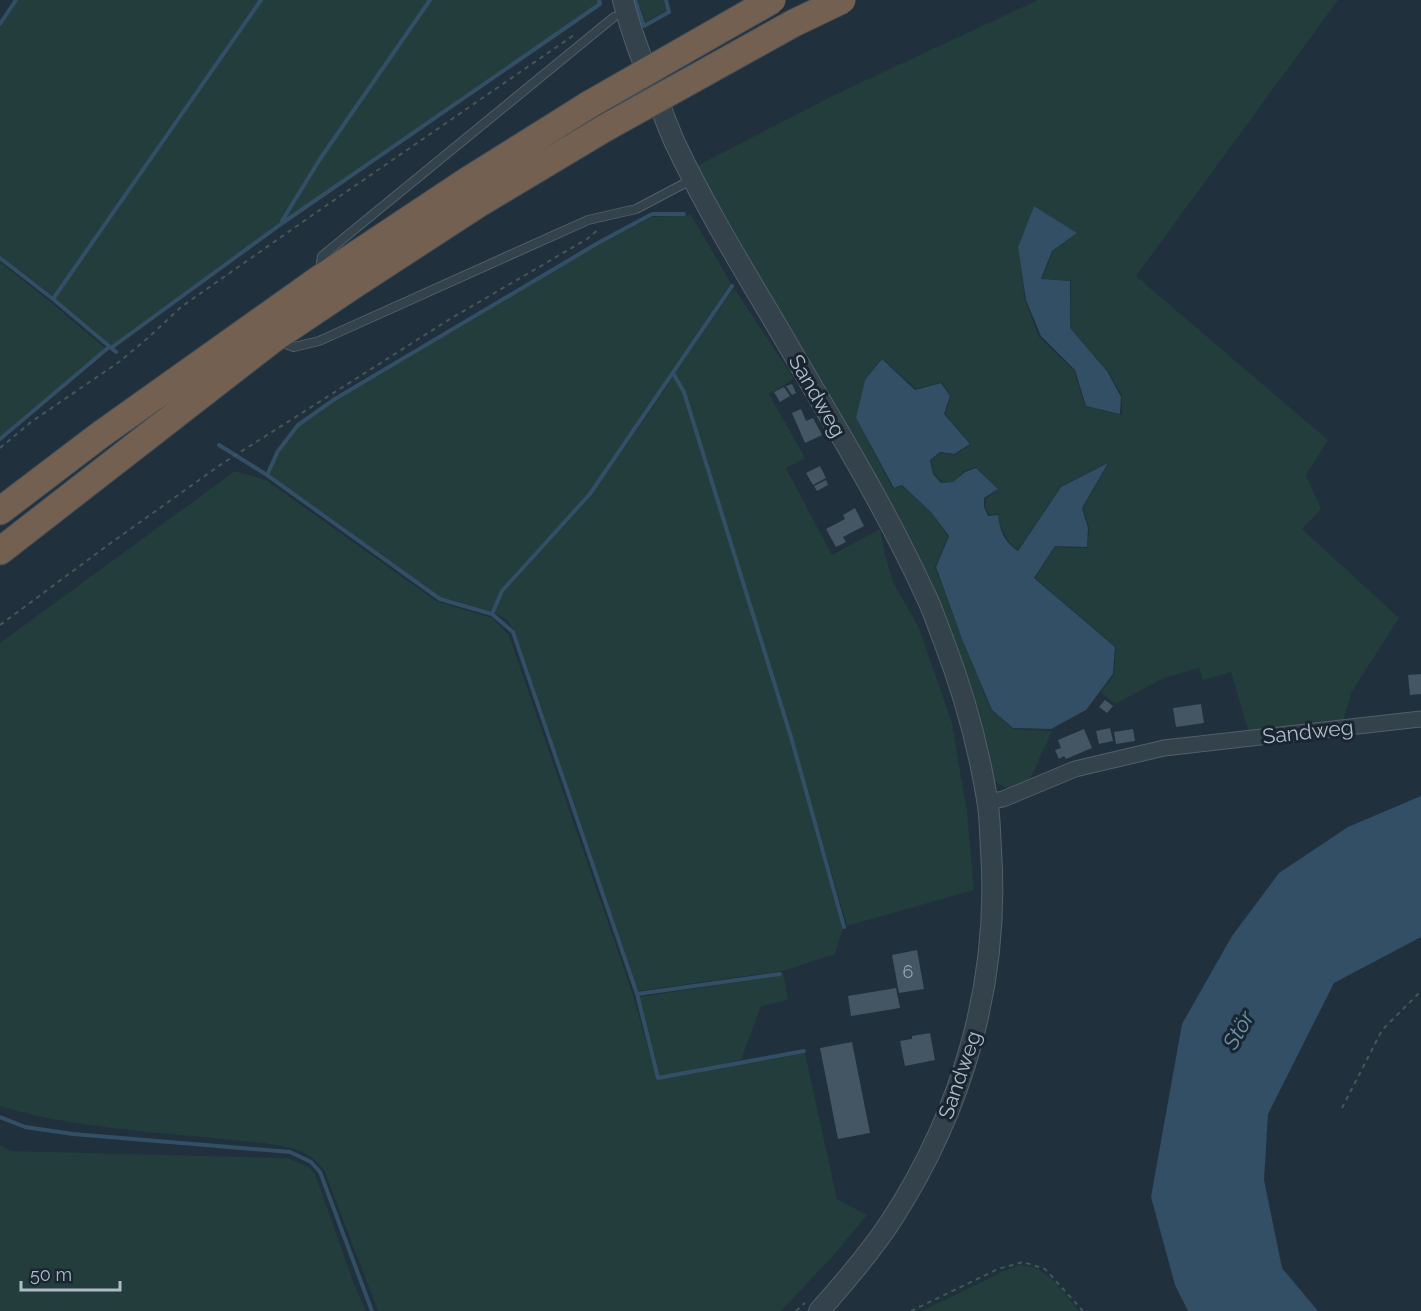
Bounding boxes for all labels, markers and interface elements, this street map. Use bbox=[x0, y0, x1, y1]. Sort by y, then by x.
street label: Sandweg bbox=[784, 350, 851, 442]
street label: Sandweg bbox=[1261, 714, 1355, 749]
house number: 6 bbox=[903, 961, 914, 982]
water label: Stör bbox=[1216, 1005, 1260, 1055]
street label: Sandweg bbox=[933, 1028, 986, 1122]
scale bar bbox=[21, 1254, 120, 1292]
text: 50 m bbox=[30, 1264, 72, 1285]

